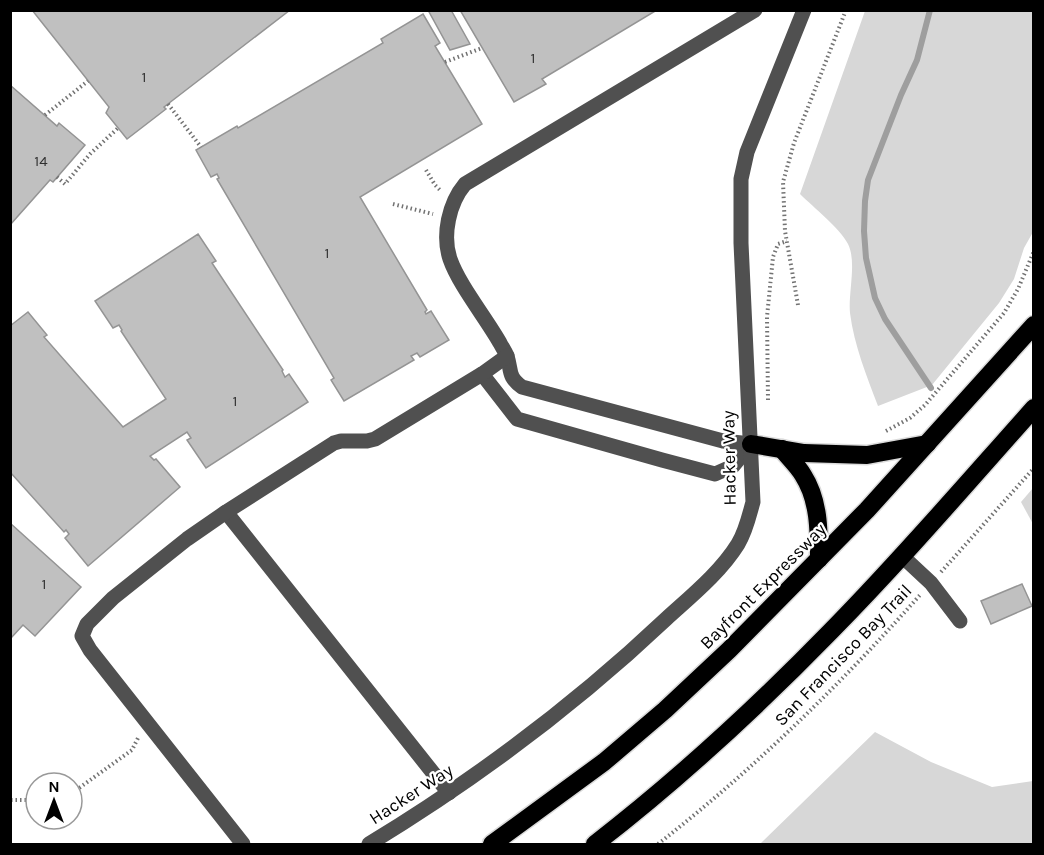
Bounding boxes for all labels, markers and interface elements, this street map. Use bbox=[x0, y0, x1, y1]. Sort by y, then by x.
house number: 1 bbox=[531, 49, 535, 67]
house number: 1 bbox=[142, 68, 146, 86]
house number: 14 bbox=[34, 152, 48, 170]
house number: 1 bbox=[325, 244, 329, 262]
house number: 1 bbox=[233, 392, 237, 410]
street label: Hacker Way bbox=[717, 410, 741, 506]
street label: Bayfront Expressway bbox=[695, 518, 831, 654]
house number: 1 bbox=[42, 575, 46, 593]
street label: San Francisco Bay Trail bbox=[770, 580, 916, 730]
street label: Hacker Way bbox=[365, 759, 457, 829]
north arrow bbox=[24, 771, 84, 831]
text: N bbox=[48, 777, 60, 796]

